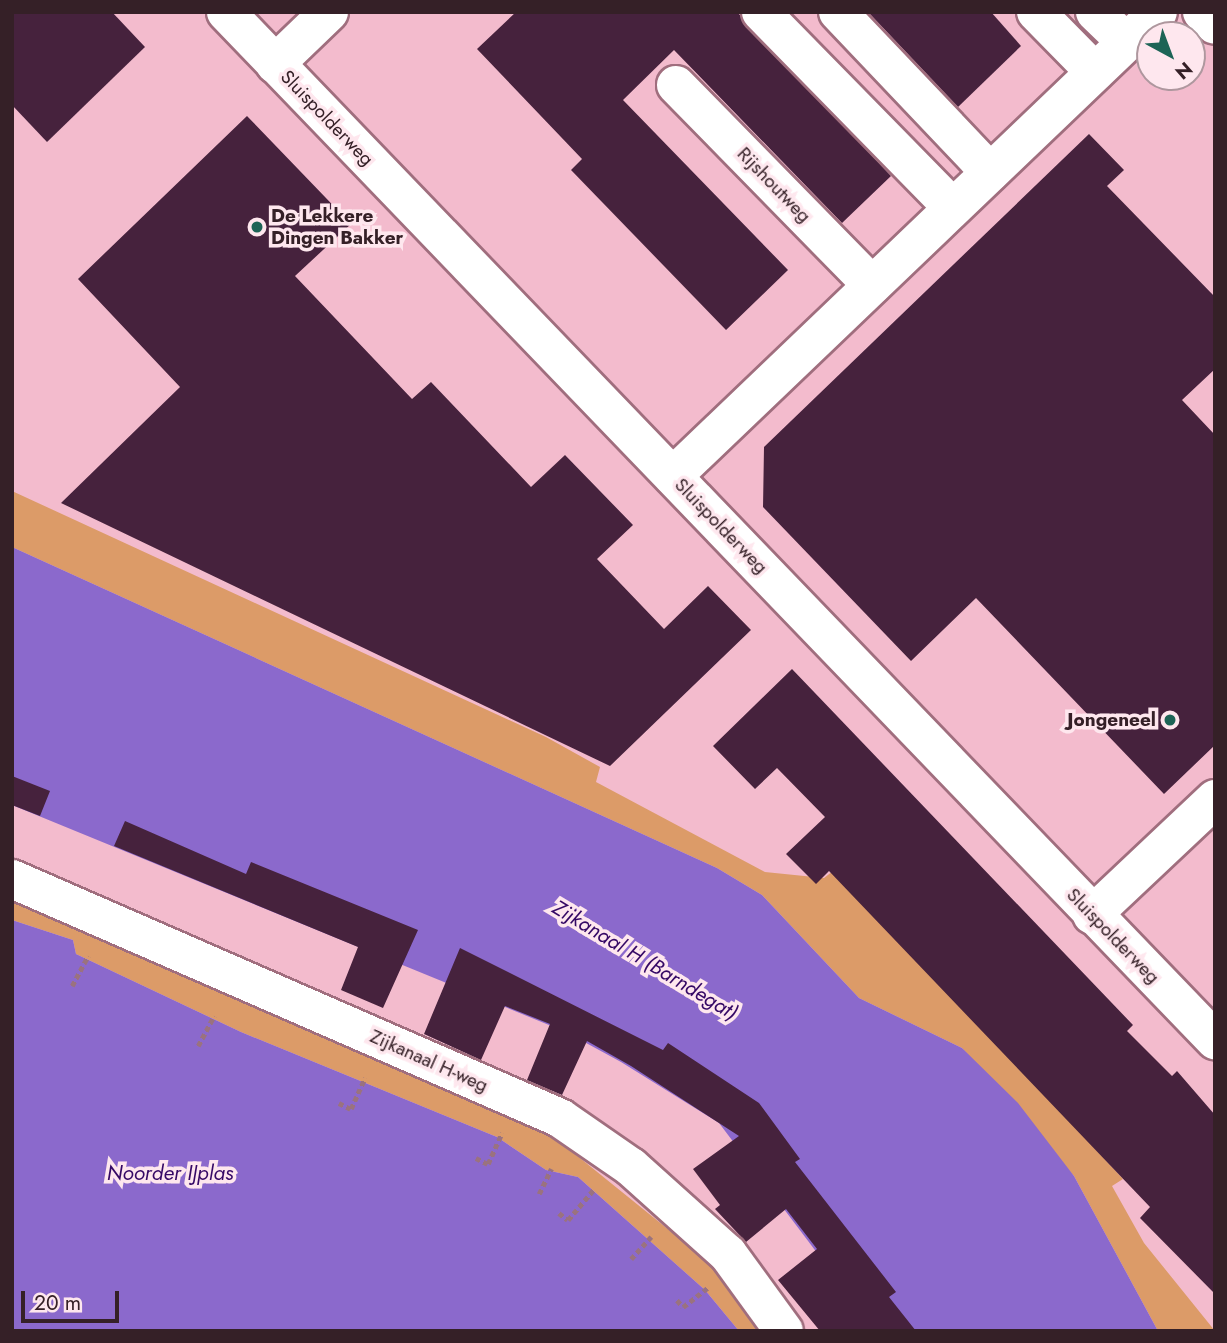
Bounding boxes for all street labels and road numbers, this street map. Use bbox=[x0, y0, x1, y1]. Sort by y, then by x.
street label: Sluispolderweg bbox=[276, 66, 378, 170]
street label: Rijshoutweg bbox=[732, 143, 816, 227]
street label: Sluispolderweg bbox=[670, 474, 772, 578]
street label: Sluispolderweg bbox=[1062, 884, 1164, 988]
street label: Zijkanaal H-weg bbox=[366, 1025, 492, 1097]

